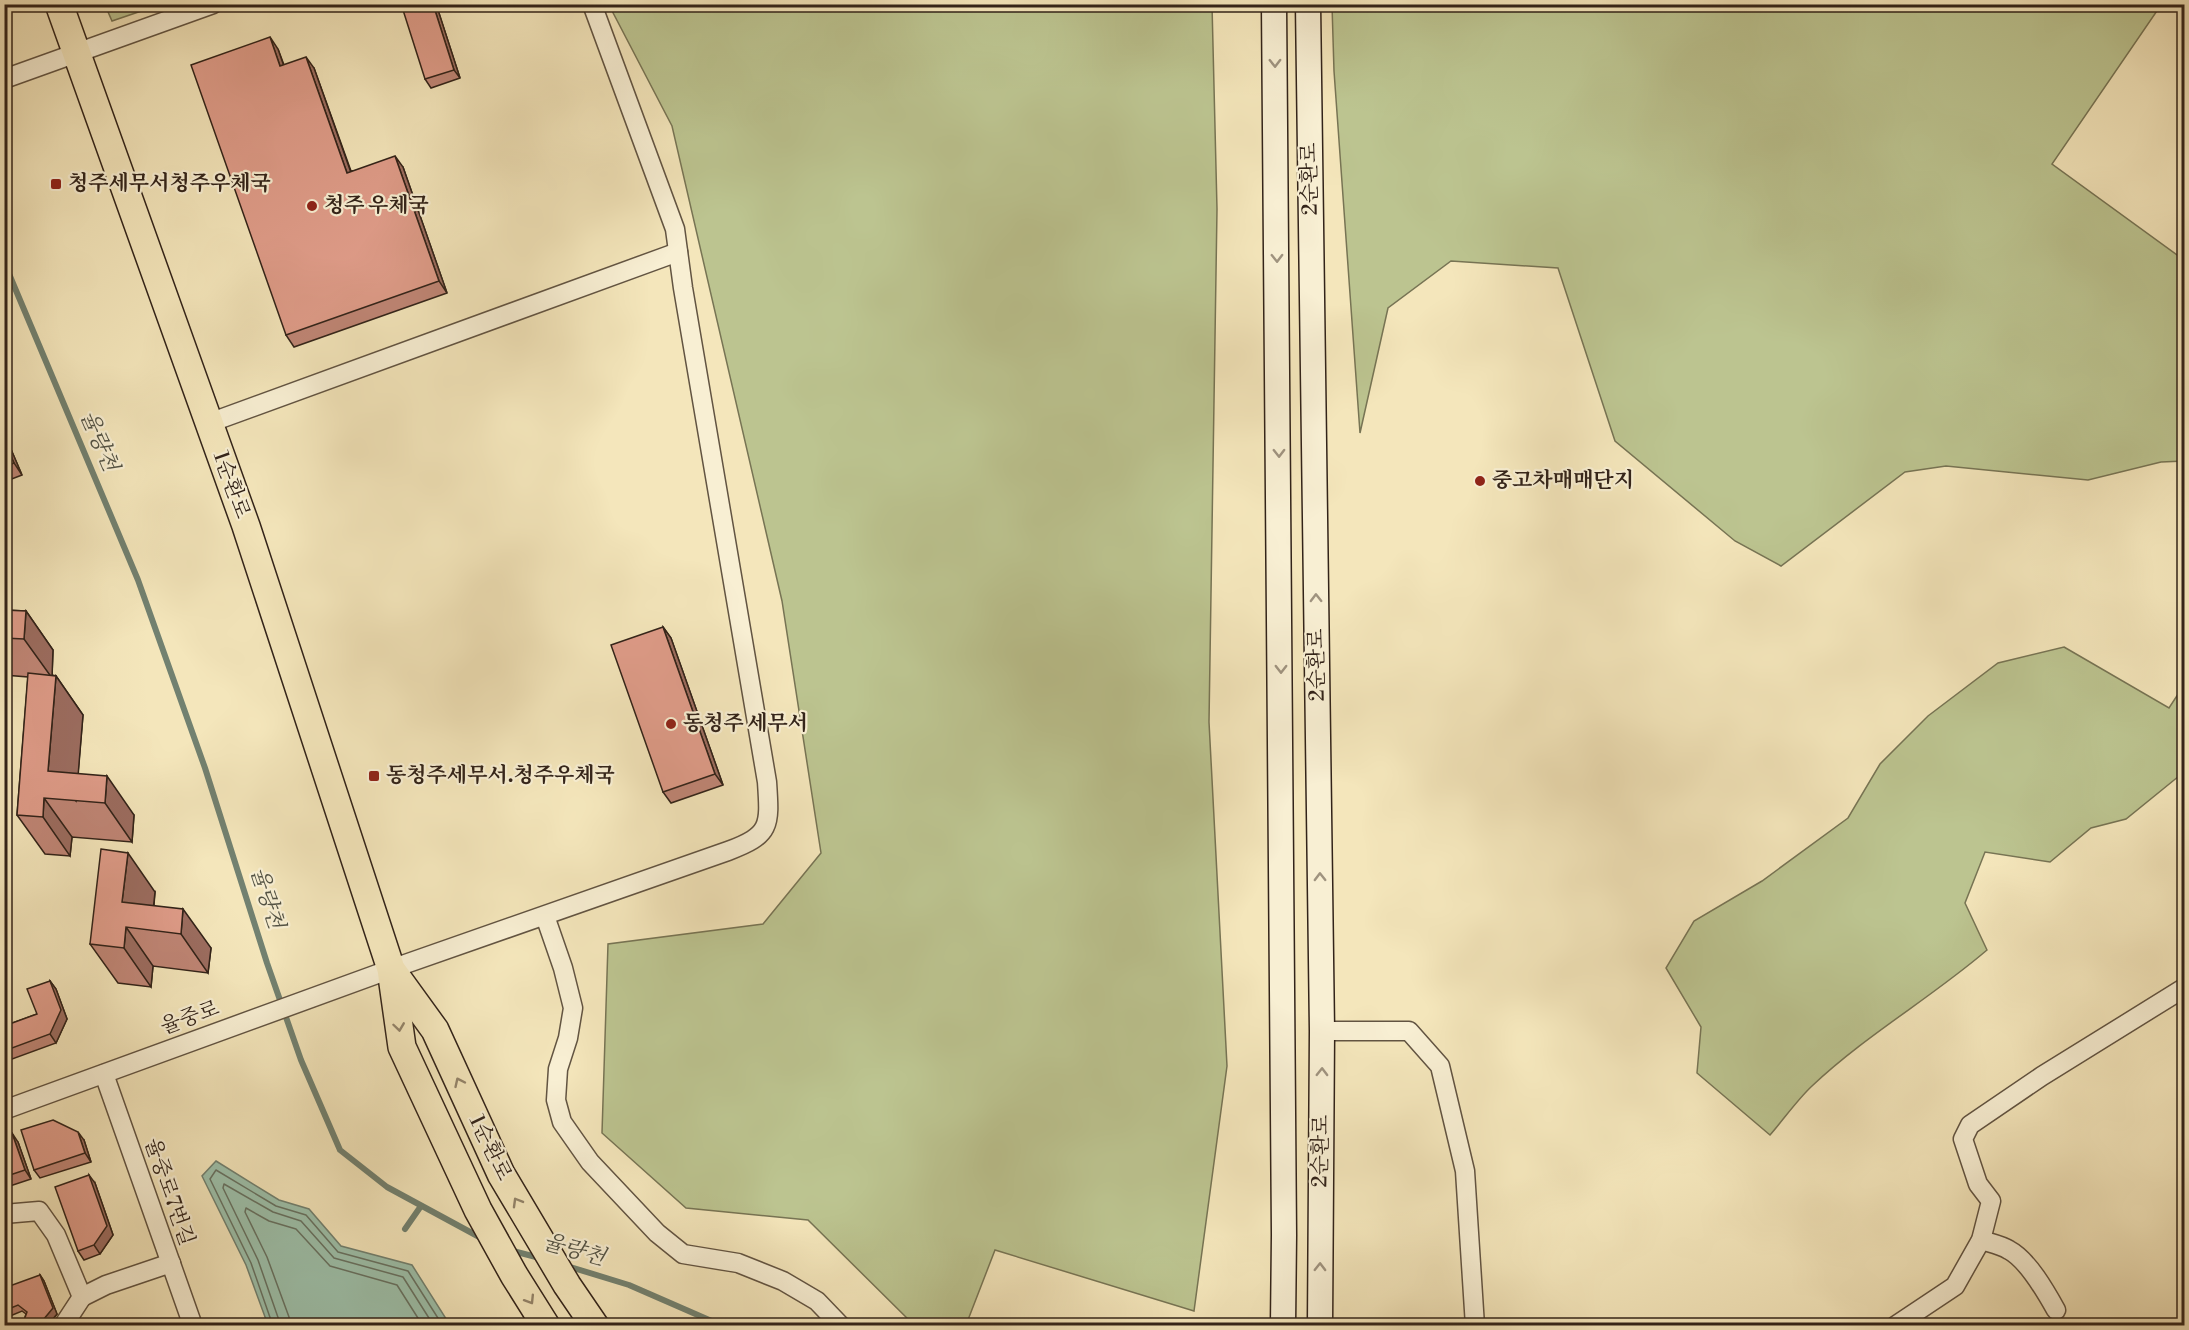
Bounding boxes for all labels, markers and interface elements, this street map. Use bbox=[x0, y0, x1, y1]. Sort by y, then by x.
one-way arrow bbox=[1269, 58, 1281, 67]
street label: 2순환로 bbox=[1296, 142, 1324, 216]
place label: 청주세무서청주우체국 bbox=[68, 171, 271, 197]
marker: 청주세무서청주우체국 bbox=[49, 177, 63, 191]
place label: 청주 우체국 bbox=[324, 193, 429, 219]
marker: 청주 우체국 bbox=[305, 199, 319, 213]
one-way arrow bbox=[1271, 253, 1283, 262]
water label: 율량천 bbox=[74, 406, 125, 477]
street label: 1순환로 bbox=[207, 448, 255, 522]
one-way arrow bbox=[1273, 448, 1285, 457]
place label: 중고차매매단지 bbox=[1492, 468, 1634, 494]
marker: 중고차매매단지 bbox=[1473, 474, 1487, 488]
one-way arrow bbox=[1310, 594, 1322, 603]
street label: 2순환로 bbox=[1303, 628, 1331, 702]
one-way arrow bbox=[1275, 664, 1287, 673]
place label: 동청주 세무서 bbox=[683, 711, 808, 737]
marker: 동청주 세무서 bbox=[664, 717, 678, 731]
place label: 동청주세무서.청주우체국 bbox=[386, 763, 615, 789]
marker: 동청주세무서.청주우체국 bbox=[367, 769, 381, 783]
water label: 율량천 bbox=[244, 864, 290, 934]
one-way arrow bbox=[1314, 873, 1326, 882]
street label: 율중로 bbox=[157, 995, 223, 1041]
one-way arrow bbox=[392, 1022, 405, 1031]
one-way arrow bbox=[1316, 1068, 1328, 1077]
one-way arrow bbox=[454, 1078, 466, 1089]
street label: 1순환로 bbox=[463, 1111, 517, 1185]
street label: 2순환로 bbox=[1307, 1114, 1335, 1188]
street label: 율중로7번길 bbox=[138, 1135, 200, 1249]
one-way arrow bbox=[513, 1198, 524, 1208]
water label: 율량천 bbox=[540, 1228, 610, 1272]
one-way arrow bbox=[1314, 1263, 1326, 1272]
one-way arrow bbox=[523, 1293, 534, 1304]

